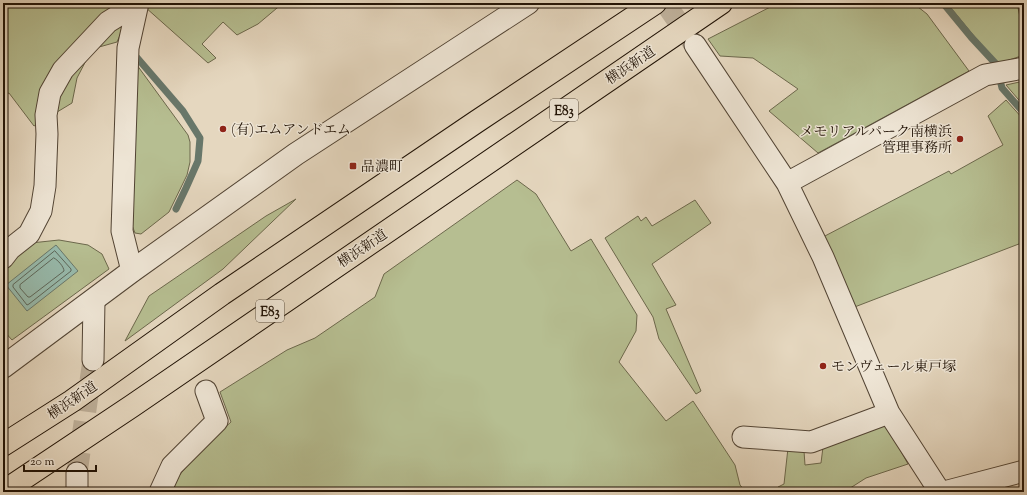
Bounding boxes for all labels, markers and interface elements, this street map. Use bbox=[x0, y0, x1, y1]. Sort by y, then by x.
street label: 横浜新道 bbox=[602, 43, 660, 91]
road number: E83 bbox=[550, 99, 578, 121]
place label: (有)エムアンドエム bbox=[231, 121, 351, 141]
place label: メモリアルパーク南横浜 管理事務所 bbox=[800, 123, 952, 159]
marker: (有)エムアンドエム bbox=[218, 124, 228, 134]
marker: メモリアルパーク南横浜 管理事務所 bbox=[955, 134, 965, 144]
place label: 品濃町 bbox=[361, 158, 403, 178]
marker: 品濃町 bbox=[348, 161, 358, 171]
street label: 横浜新道 bbox=[334, 226, 392, 274]
road number: E83 bbox=[256, 300, 284, 322]
place label: モンヴェール東戸塚 bbox=[831, 358, 956, 378]
marker: モンヴェール東戸塚 bbox=[818, 361, 828, 371]
street label: 横浜新道 bbox=[44, 378, 102, 426]
scale bar bbox=[24, 447, 96, 473]
text: 20 m bbox=[30, 453, 55, 471]

